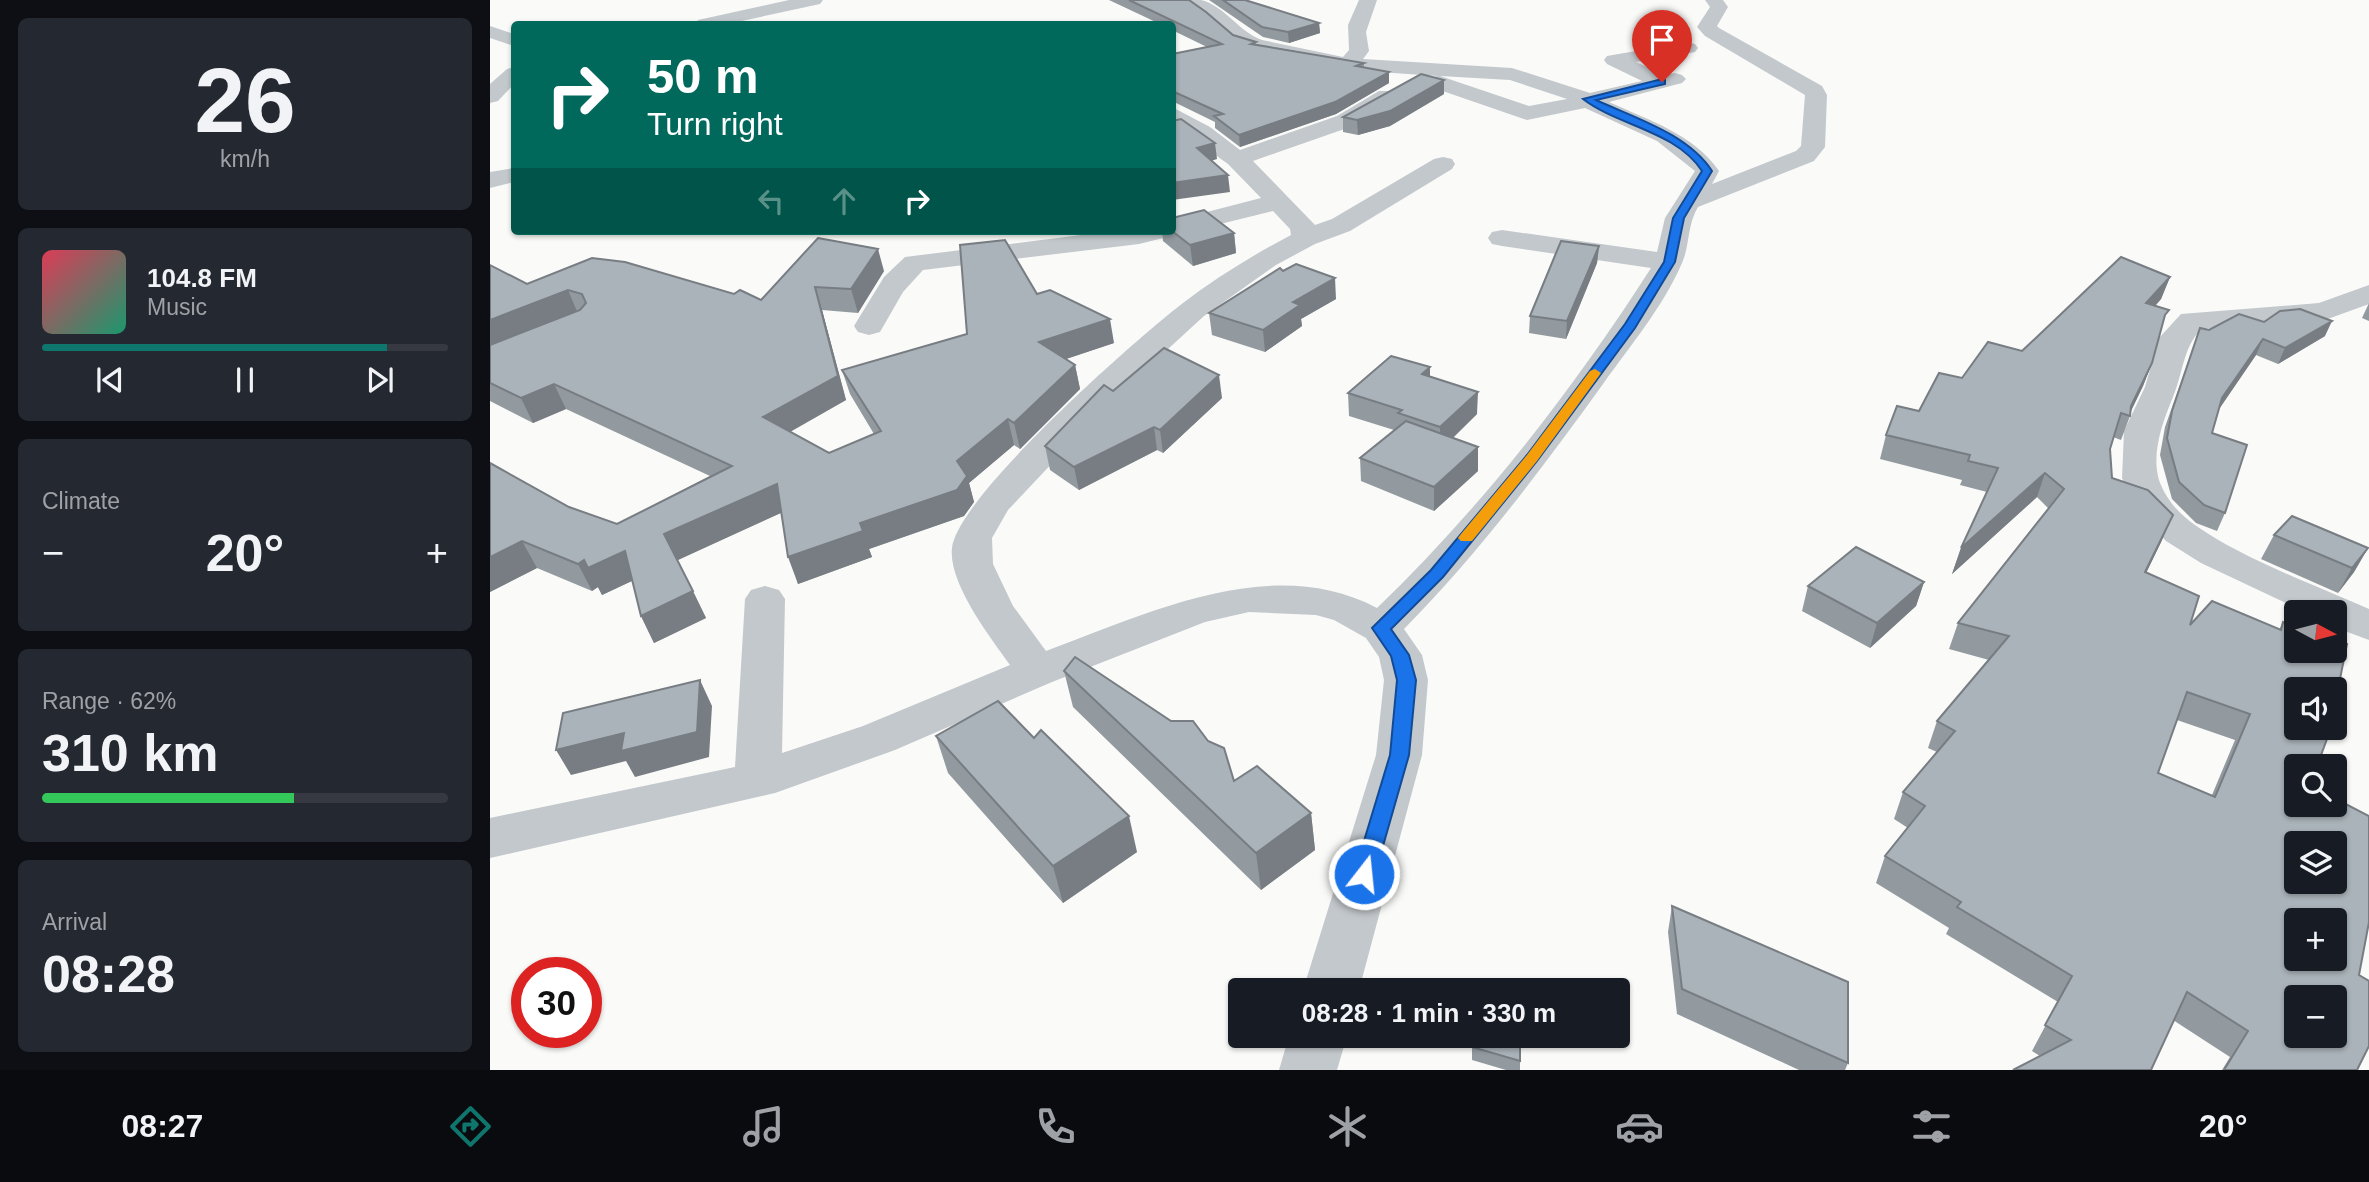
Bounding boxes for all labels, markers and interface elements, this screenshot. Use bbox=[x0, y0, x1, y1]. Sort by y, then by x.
pin bbox=[1632, 10, 1692, 82]
icon: arrive bbox=[1643, 21, 1681, 59]
icon: right bbox=[532, 49, 623, 140]
text: 50 m bbox=[647, 49, 759, 103]
text: 26 bbox=[194, 50, 296, 151]
text: Turn right bbox=[647, 106, 783, 142]
text: km/h bbox=[220, 146, 270, 172]
icon: left bbox=[752, 182, 790, 220]
icon: ahead bbox=[825, 182, 863, 220]
icon: right bbox=[898, 182, 936, 220]
text: 104.8 FM bbox=[147, 263, 257, 293]
text: Music bbox=[147, 294, 207, 320]
icon: previous bbox=[91, 361, 129, 399]
icon: pause bbox=[226, 361, 264, 399]
icon: next bbox=[361, 361, 399, 399]
text: Climate bbox=[42, 488, 120, 514]
text: 20° bbox=[206, 524, 284, 582]
text: − bbox=[42, 532, 64, 574]
text: + bbox=[426, 532, 448, 574]
north arrow bbox=[2284, 600, 2347, 663]
map controls bbox=[2284, 600, 2347, 1048]
button: sound bbox=[2284, 677, 2347, 740]
text: Range · 62% bbox=[42, 688, 176, 714]
text: 310 km bbox=[42, 724, 218, 782]
button: search bbox=[2284, 754, 2347, 817]
button: layers bbox=[2284, 831, 2347, 894]
position arrow bbox=[1327, 837, 1401, 911]
button: + bbox=[2284, 908, 2347, 971]
text: Arrival bbox=[42, 909, 107, 935]
text: 08:28 bbox=[42, 945, 175, 1003]
speed limit sign: 30 bbox=[511, 957, 602, 1048]
button: − bbox=[2284, 985, 2347, 1048]
text: 08:28 · 1 min · 330 m bbox=[1302, 998, 1556, 1028]
icon: directions bbox=[446, 1102, 495, 1151]
icon: music bbox=[739, 1102, 788, 1151]
icon: phone bbox=[1031, 1102, 1080, 1151]
icon: climate bbox=[1323, 1102, 1372, 1151]
icon: car bbox=[1615, 1102, 1664, 1151]
icon: filters bbox=[1907, 1102, 1956, 1151]
text: 08:27 bbox=[122, 1108, 203, 1144]
text: 20° bbox=[2199, 1108, 2247, 1144]

